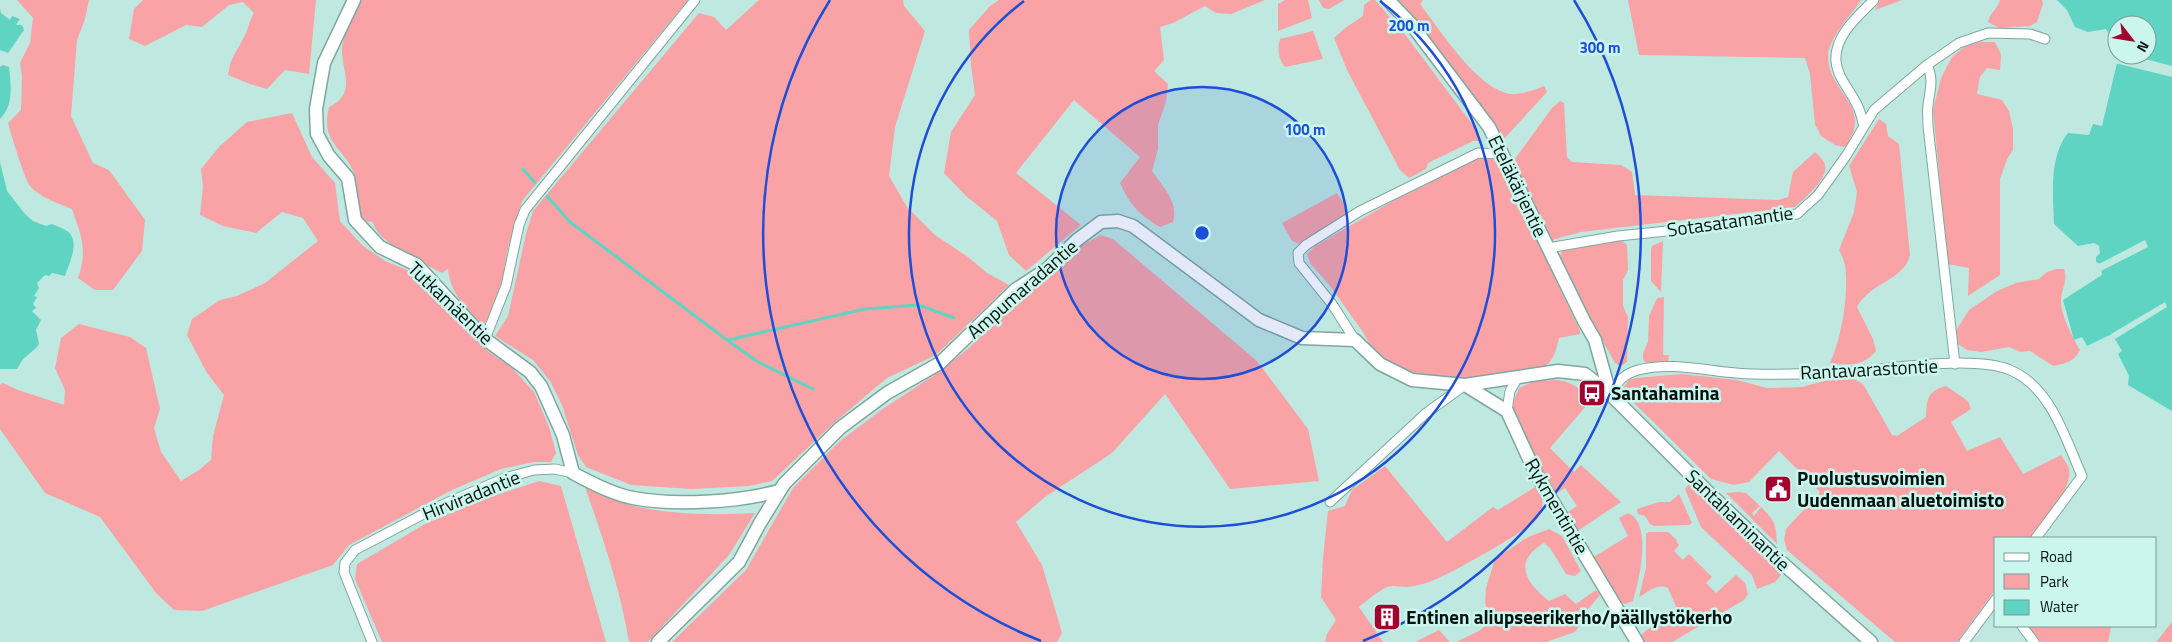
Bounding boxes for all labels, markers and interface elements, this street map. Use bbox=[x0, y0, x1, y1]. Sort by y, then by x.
text: 200 m bbox=[1388, 14, 1430, 37]
north arrow bbox=[2107, 15, 2157, 65]
text: 300 m bbox=[1579, 36, 1621, 59]
text: N bbox=[2132, 37, 2155, 57]
text: 100 m bbox=[1284, 118, 1326, 141]
street label: Eteläkärjentie bbox=[1481, 130, 1556, 242]
street label: Sotasatamantie bbox=[1665, 197, 1795, 244]
centre of rings bbox=[1193, 224, 1211, 242]
street label: Ampumaradantie bbox=[960, 232, 1084, 345]
street label: Tutkamäentie bbox=[402, 254, 501, 351]
street label: Rantavarastontie bbox=[1799, 350, 1939, 387]
bus stop icon: Santahamina bbox=[1577, 378, 1607, 408]
place label: Santahamina bbox=[1611, 378, 1720, 407]
street label: Rykmentintie bbox=[1518, 452, 1597, 559]
street label: Hirviradantie bbox=[418, 462, 524, 527]
street label: Santahaminantie bbox=[1679, 462, 1797, 577]
place label: Puolustusvoimien Uudenmaan aluetoimisto bbox=[1797, 463, 2004, 514]
public building icon: Puolustusvoimien Uudenmaan aluetoimisto bbox=[1763, 474, 1793, 504]
legend bbox=[1994, 537, 2157, 627]
text: Road bbox=[2040, 545, 2072, 568]
text: Park bbox=[2040, 570, 2069, 593]
text: Water bbox=[2040, 595, 2079, 618]
building icon: Entinen aliupseerikerho/päällystökerho bbox=[1372, 602, 1402, 632]
place label: Entinen aliupseerikerho/päällystökerho bbox=[1406, 602, 1732, 631]

